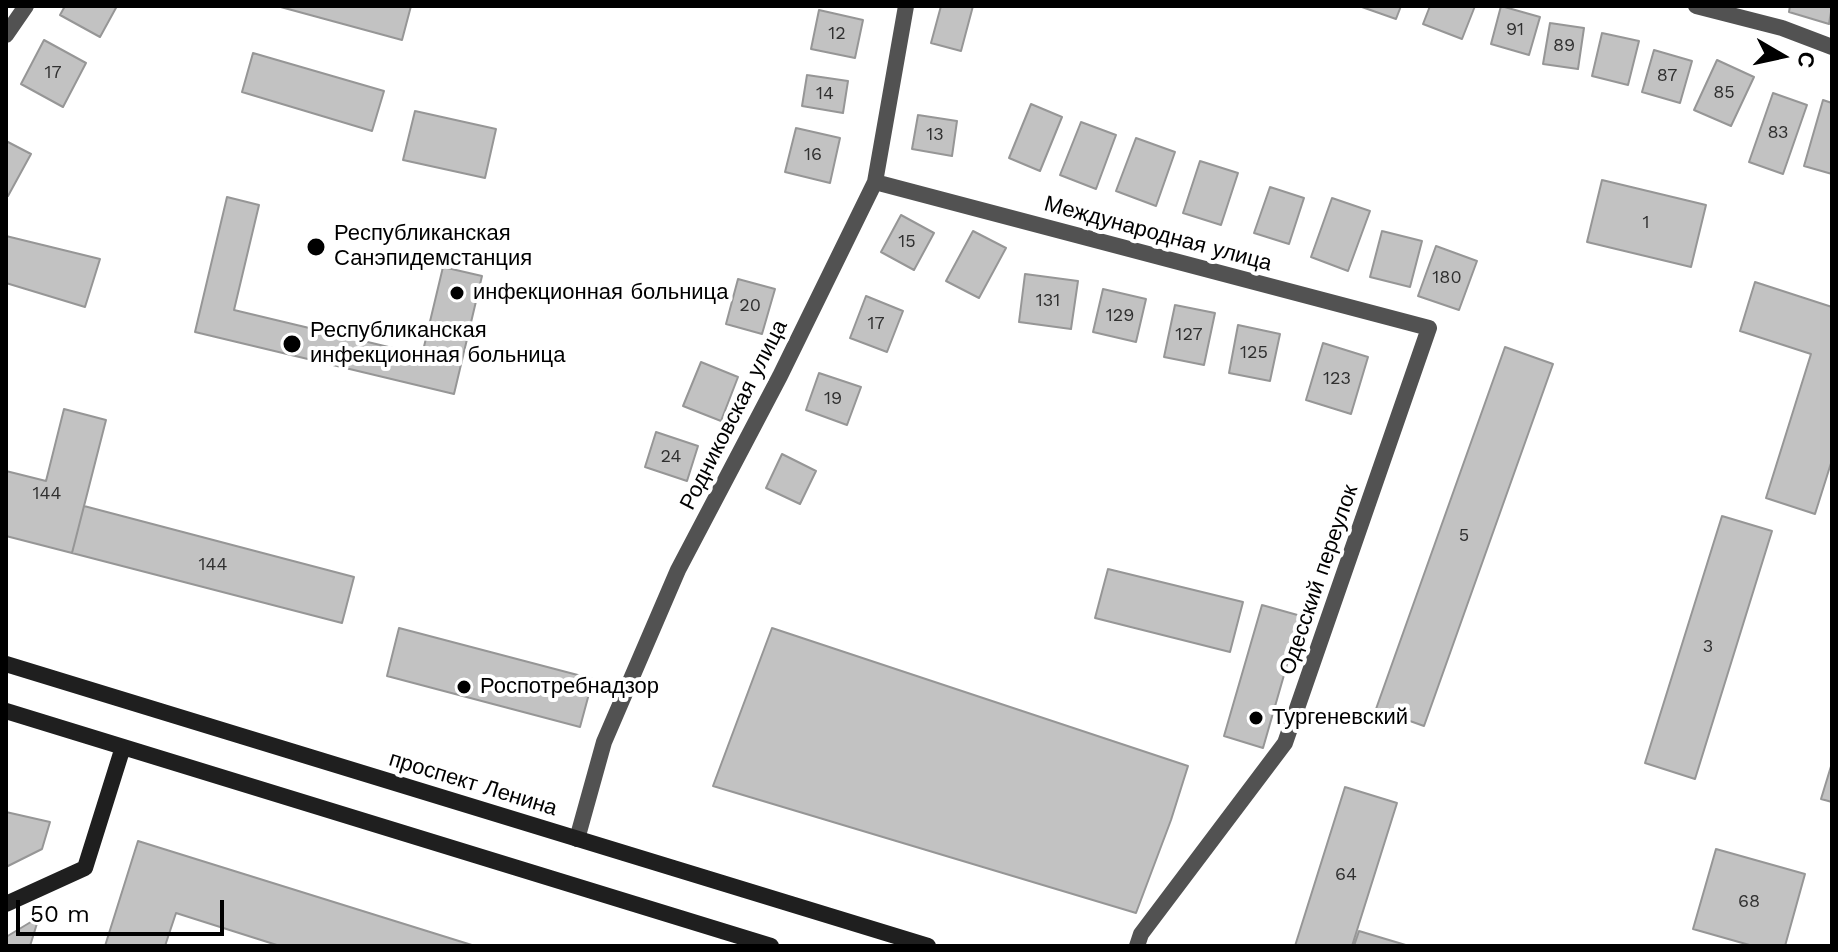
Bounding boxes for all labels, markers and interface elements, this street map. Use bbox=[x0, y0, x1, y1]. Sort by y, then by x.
north arrow bbox=[1742, 16, 1822, 96]
house number: 91 bbox=[1506, 19, 1524, 41]
house number: 12 bbox=[828, 23, 846, 45]
house number: 89 bbox=[1553, 35, 1575, 57]
text: С bbox=[1793, 50, 1820, 70]
house number: 17 bbox=[44, 62, 62, 84]
house number: 87 bbox=[1657, 65, 1677, 87]
house number: 85 bbox=[1713, 82, 1735, 104]
house number: 14 bbox=[816, 83, 834, 105]
house number: 83 bbox=[1767, 122, 1789, 144]
house number: 13 bbox=[926, 124, 944, 146]
house number: 16 bbox=[804, 144, 822, 166]
street label: Международная улица bbox=[1041, 191, 1275, 277]
house number: 1 bbox=[1642, 212, 1650, 234]
place label: Республиканская Санэпидемстанция bbox=[334, 221, 532, 272]
house number: 15 bbox=[898, 231, 916, 253]
marker: Республиканская Санэпидемстанция bbox=[305, 236, 327, 258]
house number: 180 bbox=[1432, 267, 1462, 289]
place label: инфекционная больница bbox=[473, 280, 728, 306]
marker: инфекционная больница bbox=[448, 284, 466, 302]
house number: 131 bbox=[1036, 290, 1060, 312]
house number: 20 bbox=[739, 295, 761, 317]
house number: 129 bbox=[1106, 305, 1134, 327]
house number: 17 bbox=[867, 313, 885, 335]
street label: Родниковская улица bbox=[675, 316, 793, 514]
place label: Республиканская инфекционная больница bbox=[310, 318, 565, 370]
house number: 127 bbox=[1175, 324, 1203, 346]
marker: Республиканская инфекционная больница bbox=[281, 333, 303, 355]
house number: 125 bbox=[1240, 342, 1268, 364]
house number: 123 bbox=[1323, 368, 1351, 390]
house number: 19 bbox=[824, 388, 842, 410]
house number: 24 bbox=[661, 446, 681, 468]
street label: Одесский переулок bbox=[1274, 482, 1364, 678]
house number: 144 bbox=[32, 483, 62, 505]
house number: 5 bbox=[1459, 525, 1469, 547]
house number: 144 bbox=[198, 554, 228, 576]
house number: 3 bbox=[1703, 636, 1713, 658]
place label: Роспотребнадзор bbox=[480, 674, 659, 700]
marker: Роспотребнадзор bbox=[455, 678, 473, 696]
place label: Тургеневский bbox=[1272, 705, 1408, 731]
marker: Тургеневский bbox=[1247, 709, 1265, 727]
street label: проспект Ленина bbox=[386, 746, 560, 822]
house number: 64 bbox=[1335, 864, 1357, 886]
scale bar bbox=[20, 884, 228, 934]
house number: 68 bbox=[1738, 891, 1760, 913]
text: 50 m bbox=[30, 900, 90, 928]

